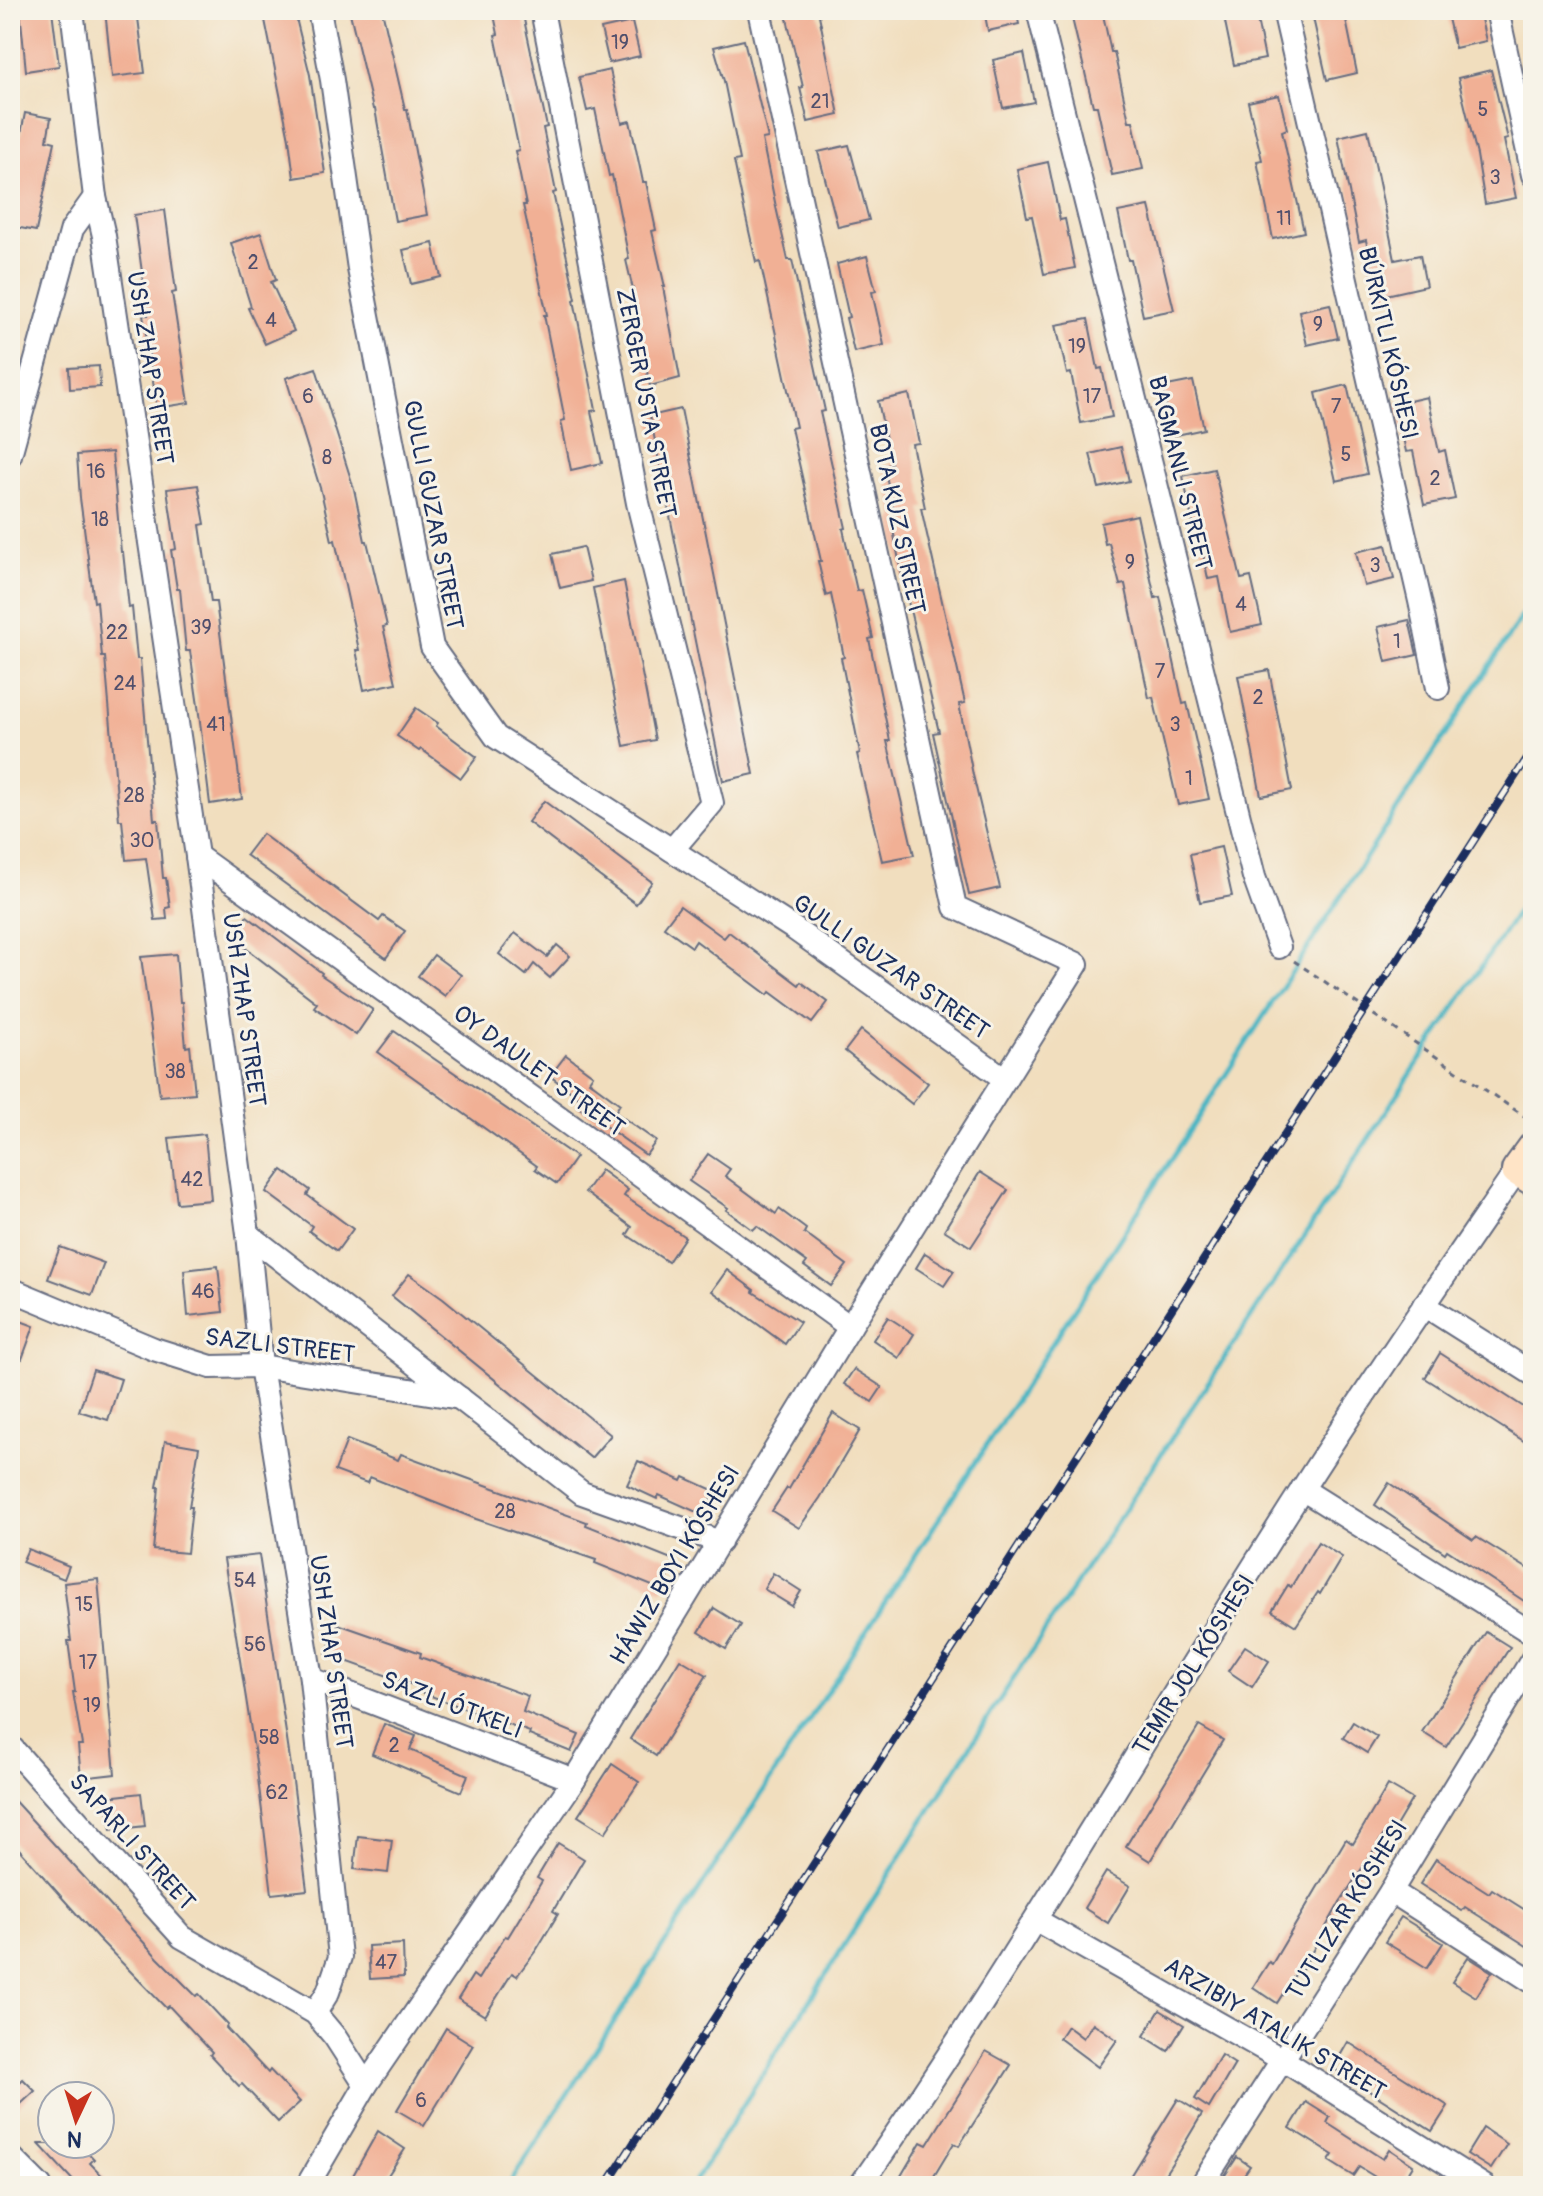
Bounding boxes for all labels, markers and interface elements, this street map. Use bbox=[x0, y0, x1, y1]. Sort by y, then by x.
house number: 19 bbox=[611, 30, 629, 55]
house number: 21 bbox=[811, 89, 830, 114]
house number: 5 bbox=[1478, 97, 1488, 122]
house number: 3 bbox=[1489, 165, 1501, 190]
house number: 11 bbox=[1276, 206, 1292, 231]
street label: BÚRKITLI KÓSHESI bbox=[1352, 244, 1425, 442]
house number: 2 bbox=[247, 250, 259, 275]
street label: USH ZHAP STREET bbox=[120, 269, 180, 467]
street label: ZERGER USTA STREET bbox=[610, 286, 682, 520]
house number: 4 bbox=[265, 308, 277, 333]
house number: 9 bbox=[1313, 312, 1323, 337]
house number: 19 bbox=[1068, 334, 1086, 359]
street label: BAGMANLI STREET bbox=[1142, 373, 1218, 573]
house number: 6 bbox=[302, 384, 314, 409]
house number: 17 bbox=[1083, 384, 1102, 409]
house number: 7 bbox=[1331, 394, 1342, 419]
street label: GULLI GUZAR STREET bbox=[397, 398, 469, 632]
street label: BOTA KUZ STREET bbox=[863, 421, 931, 617]
house number: 5 bbox=[1341, 442, 1351, 467]
house number: 8 bbox=[322, 445, 332, 470]
house number: 16 bbox=[86, 459, 106, 484]
house number: 2 bbox=[1429, 466, 1441, 491]
house number: 18 bbox=[91, 507, 109, 532]
house number: 9 bbox=[1125, 550, 1135, 575]
house number: 3 bbox=[1369, 553, 1381, 578]
house number: 4 bbox=[1235, 592, 1247, 617]
house number: 39 bbox=[190, 615, 212, 640]
house number: 22 bbox=[106, 620, 128, 645]
house number: 1 bbox=[1393, 629, 1401, 654]
house number: 7 bbox=[1155, 659, 1166, 684]
house number: 24 bbox=[114, 671, 137, 696]
house number: 2 bbox=[1252, 685, 1264, 710]
house number: 41 bbox=[206, 712, 226, 737]
house number: 3 bbox=[1169, 712, 1181, 737]
house number: 1 bbox=[1185, 766, 1193, 791]
house number: 28 bbox=[123, 783, 145, 808]
house number: 30 bbox=[130, 828, 154, 853]
street label: GULLI GUZAR STREET bbox=[787, 888, 995, 1046]
street label: USH ZHAP STREET bbox=[216, 911, 272, 1109]
street label: OY DAULET STREET bbox=[448, 999, 630, 1143]
house number: 38 bbox=[164, 1059, 186, 1084]
house number: 42 bbox=[181, 1167, 203, 1192]
house number: 46 bbox=[191, 1279, 215, 1304]
street label: SAZLI STREET bbox=[203, 1322, 357, 1370]
street label: HÁWIZ BOYI KÓSHESI bbox=[603, 1459, 746, 1670]
house number: 28 bbox=[494, 1499, 516, 1524]
street label: USH ZHAP STREET bbox=[303, 1553, 359, 1751]
house number: 54 bbox=[234, 1568, 257, 1593]
street label: TEMIR JOL KÓSHESI bbox=[1126, 1569, 1261, 1761]
house number: 15 bbox=[75, 1592, 93, 1617]
house number: 56 bbox=[244, 1632, 266, 1657]
house number: 17 bbox=[79, 1650, 98, 1675]
street label: SAZLI ÓTKELI bbox=[378, 1664, 527, 1745]
house number: 19 bbox=[83, 1693, 101, 1718]
house number: 58 bbox=[259, 1725, 279, 1750]
house number: 2 bbox=[388, 1733, 400, 1758]
street label: SAPARLI STREET bbox=[63, 1767, 201, 1917]
house number: 62 bbox=[266, 1780, 288, 1805]
street label: TUTLIZAR KÓSHESI bbox=[1279, 1814, 1414, 2005]
house number: 47 bbox=[375, 1950, 398, 1975]
street label: ARZIBIY ATALIK STREET bbox=[1159, 1951, 1391, 2107]
north arrow bbox=[36, 2080, 116, 2160]
house number: 6 bbox=[415, 2088, 427, 2113]
text: N bbox=[66, 2124, 83, 2153]

